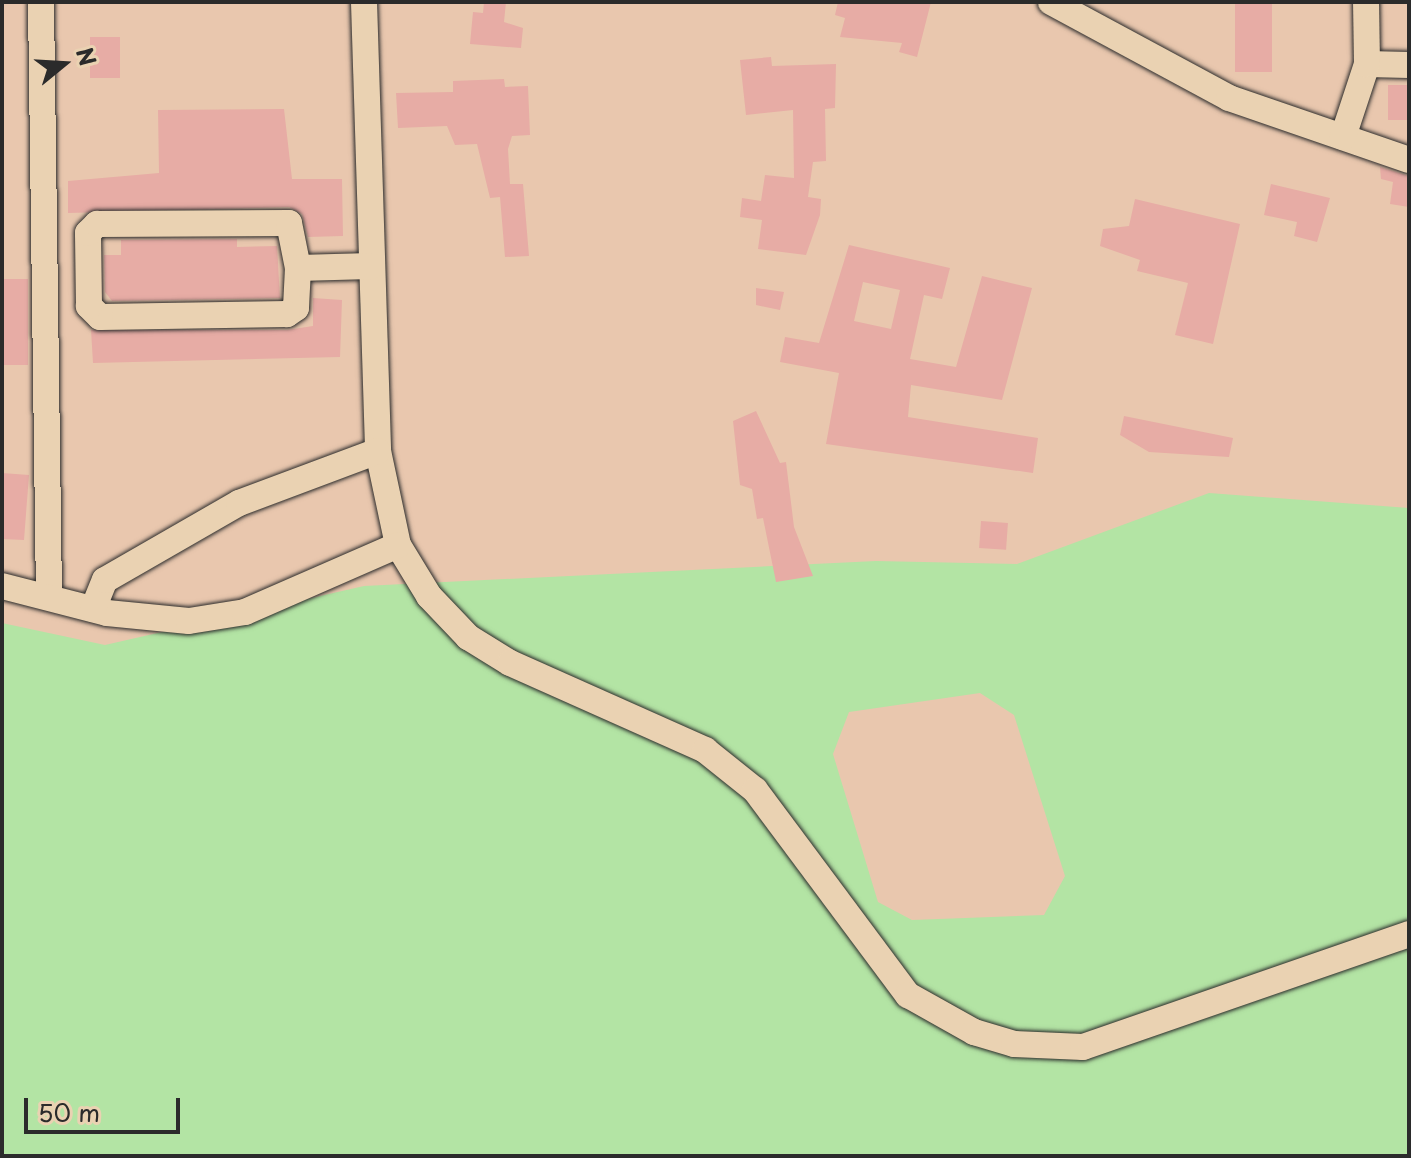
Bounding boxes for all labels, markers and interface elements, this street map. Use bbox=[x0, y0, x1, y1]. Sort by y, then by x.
north arrow bbox=[24, 24, 104, 104]
text: N bbox=[69, 43, 106, 70]
scale bar bbox=[28, 1082, 184, 1132]
text: 50 m bbox=[38, 1094, 100, 1130]

